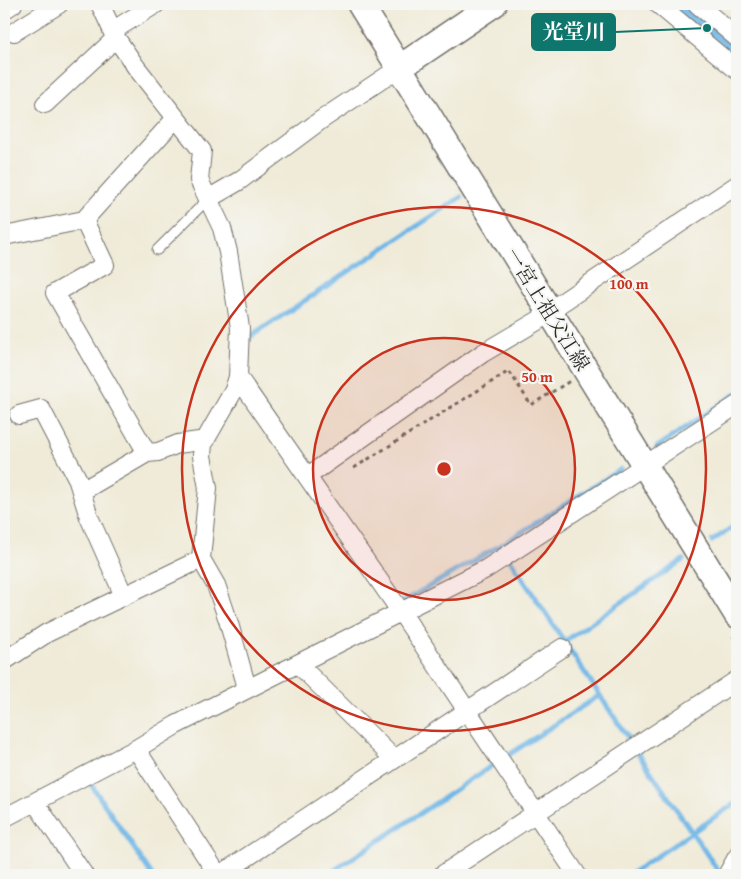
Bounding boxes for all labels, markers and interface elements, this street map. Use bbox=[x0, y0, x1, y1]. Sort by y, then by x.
callout: 光堂川 bbox=[532, 14, 615, 50]
text: 光堂川 bbox=[543, 16, 606, 47]
street label: 一宮上祖父江線 bbox=[499, 242, 597, 376]
text: 100 m bbox=[609, 273, 649, 294]
text: 50 m bbox=[521, 366, 553, 387]
centre of rings bbox=[435, 460, 453, 478]

